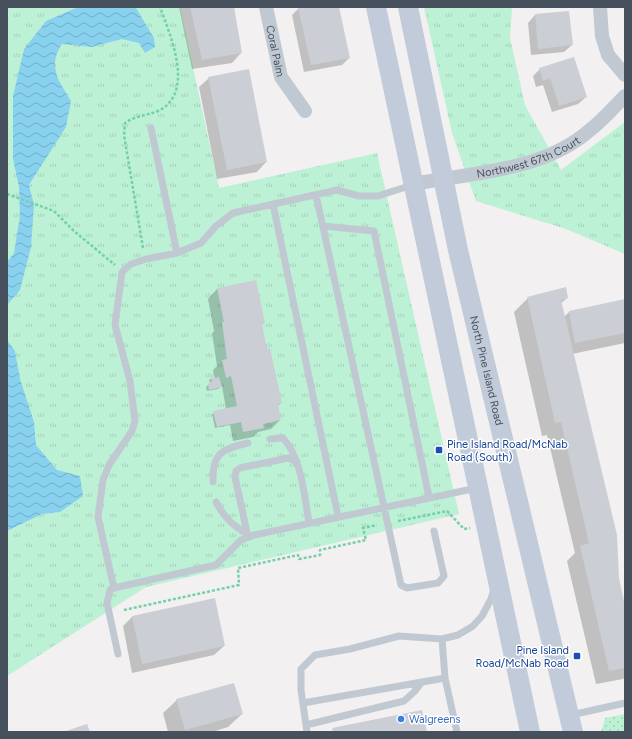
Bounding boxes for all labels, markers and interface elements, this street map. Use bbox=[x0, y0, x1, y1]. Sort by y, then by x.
street label: Coral Palm bbox=[264, 24, 287, 78]
street label: Northwest 67th Court bbox=[476, 133, 583, 180]
street label: North Pine Island Road bbox=[467, 314, 506, 427]
place label: Pine Island Road/McNab Road (South) bbox=[447, 438, 568, 464]
marker: Pine Island Road/McNab Road (South) bbox=[434, 445, 444, 455]
place label: Pine Island Road/McNab Road bbox=[476, 644, 569, 670]
marker: Pine Island Road/McNab Road bbox=[572, 651, 582, 661]
place label: Walgreens bbox=[409, 713, 461, 726]
marker: Walgreens bbox=[396, 714, 406, 724]

